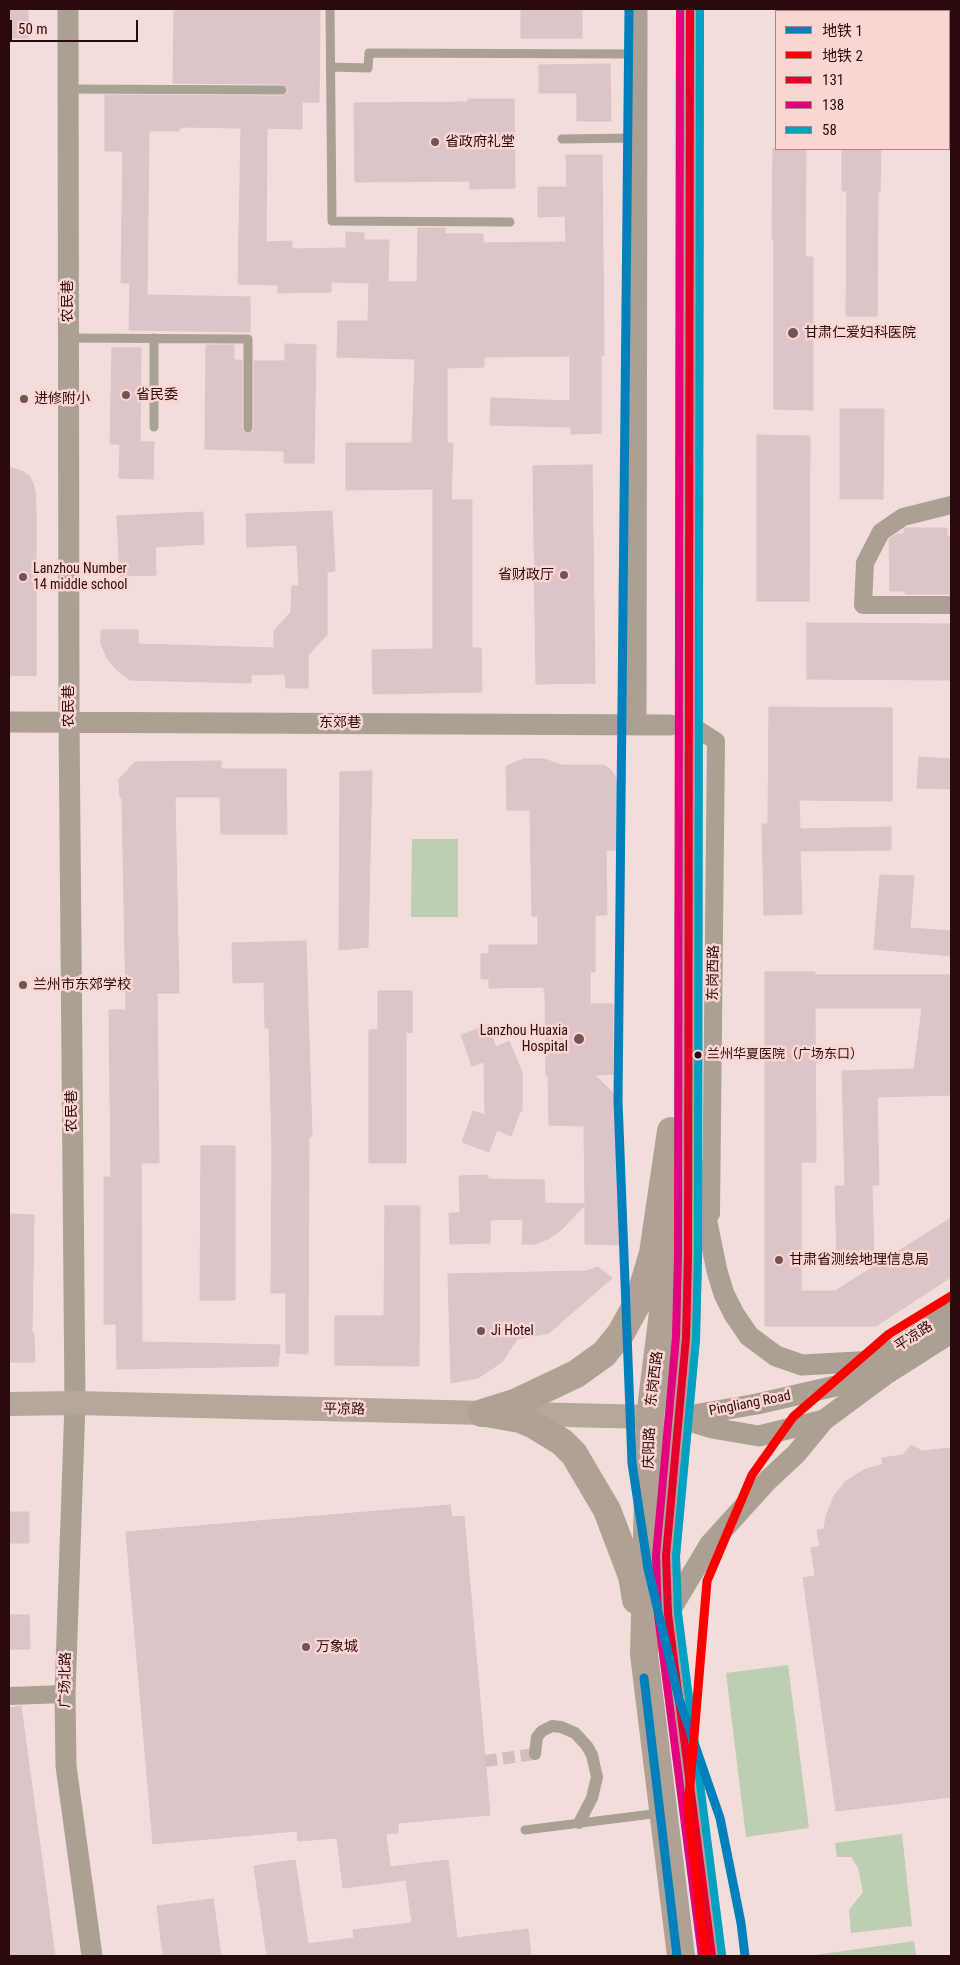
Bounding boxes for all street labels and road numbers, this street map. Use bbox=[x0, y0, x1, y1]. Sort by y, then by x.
street label: 农民巷 bbox=[60, 280, 76, 322]
street label: 农民巷 bbox=[61, 685, 77, 727]
street label: 东郊巷 bbox=[319, 715, 361, 731]
street label: 东岗西路 bbox=[705, 945, 723, 1001]
street label: 农民巷 bbox=[64, 1090, 80, 1132]
street label: 平凉路 bbox=[892, 1319, 936, 1355]
street label: 东岗西路 bbox=[643, 1350, 667, 1408]
street label: Pingliang Road bbox=[708, 1388, 792, 1420]
street label: 平凉路 bbox=[323, 1401, 365, 1419]
street label: 庆阳路 bbox=[641, 1427, 659, 1469]
street label: 广场北路 bbox=[57, 1652, 75, 1708]

